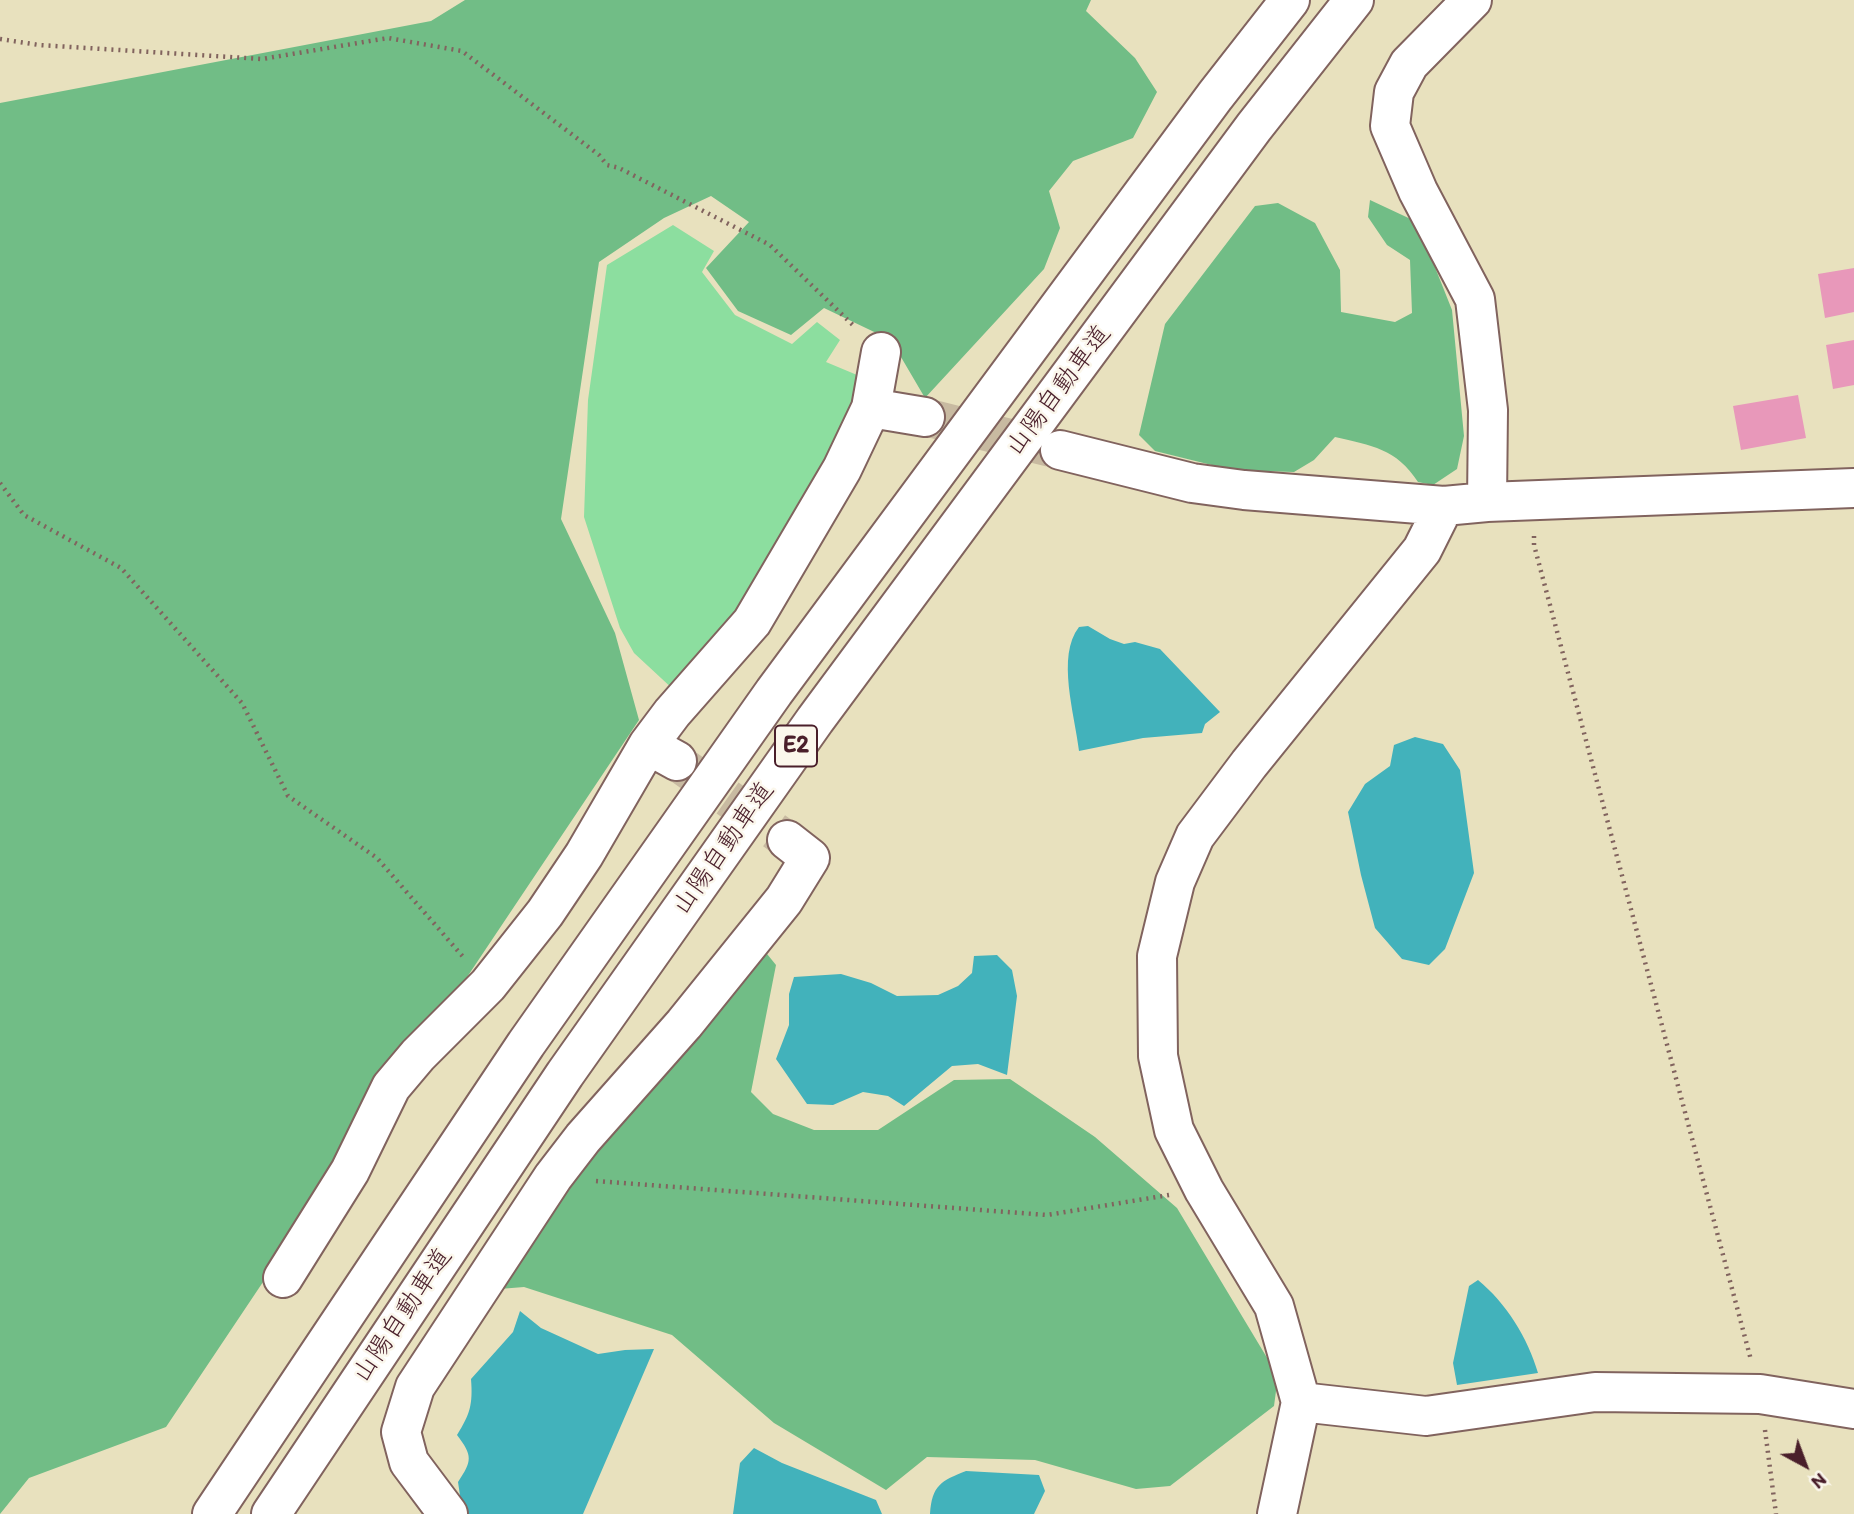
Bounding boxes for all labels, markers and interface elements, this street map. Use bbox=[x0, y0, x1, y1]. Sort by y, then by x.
street label: 山陽自動車道 bbox=[1000, 319, 1118, 463]
road number: E2 bbox=[775, 726, 817, 766]
street label: 山陽自動車道 bbox=[666, 776, 782, 922]
street label: 山陽自動車道 bbox=[346, 1243, 460, 1389]
north arrow bbox=[1770, 1430, 1840, 1500]
text: N bbox=[1807, 1468, 1831, 1494]

